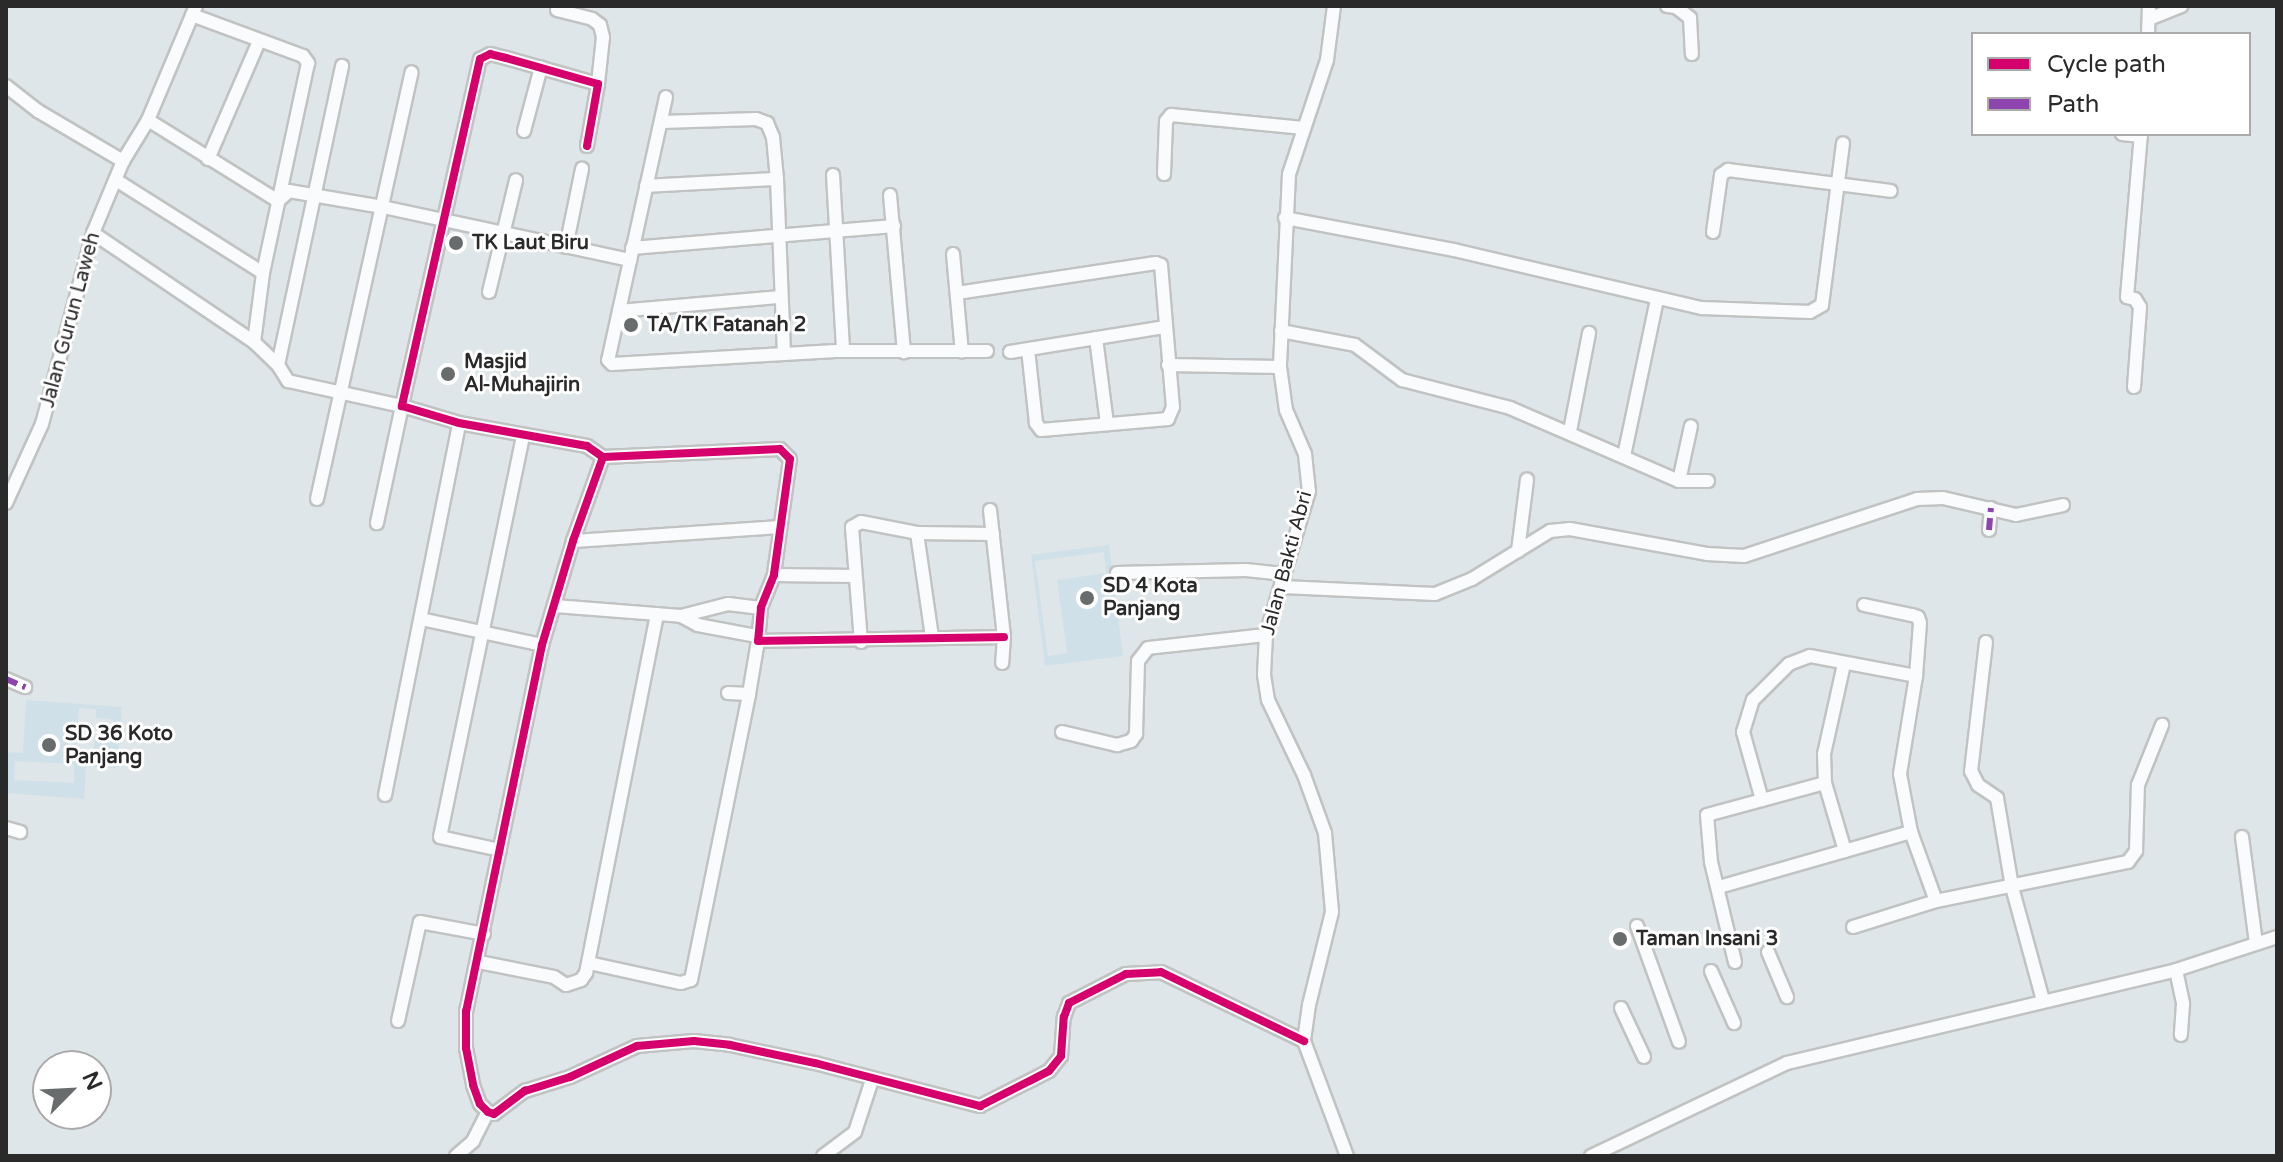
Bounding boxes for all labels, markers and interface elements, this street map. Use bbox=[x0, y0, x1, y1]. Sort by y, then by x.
legend bbox=[1971, 32, 2251, 136]
text: Cycle path bbox=[2047, 50, 2166, 79]
text: Path bbox=[2047, 90, 2100, 119]
street label: Jalan Gurun Laweh bbox=[36, 230, 106, 410]
place label: TK Laut Biru bbox=[472, 231, 589, 255]
marker: TK Laut Biru bbox=[447, 234, 465, 252]
place label: TA/TK Fatanah 2 bbox=[647, 313, 806, 337]
marker: TA/TK Fatanah 2 bbox=[622, 316, 640, 334]
place label: Masjid Al-Muhajirin bbox=[464, 350, 580, 397]
marker: Masjid Al-Muhajirin bbox=[439, 365, 457, 383]
street label: Jalan Bakti Abri bbox=[1256, 488, 1318, 638]
place label: SD 4 Kota Panjang bbox=[1103, 574, 1198, 621]
marker: SD 4 Kota Panjang bbox=[1078, 589, 1096, 607]
place label: SD 36 Koto Panjang bbox=[65, 722, 173, 769]
marker: SD 36 Koto Panjang bbox=[40, 736, 58, 754]
place label: Taman Insani 3 bbox=[1636, 927, 1778, 951]
marker: Taman Insani 3 bbox=[1611, 930, 1629, 948]
north arrow bbox=[32, 1050, 112, 1130]
text: N bbox=[77, 1068, 108, 1094]

